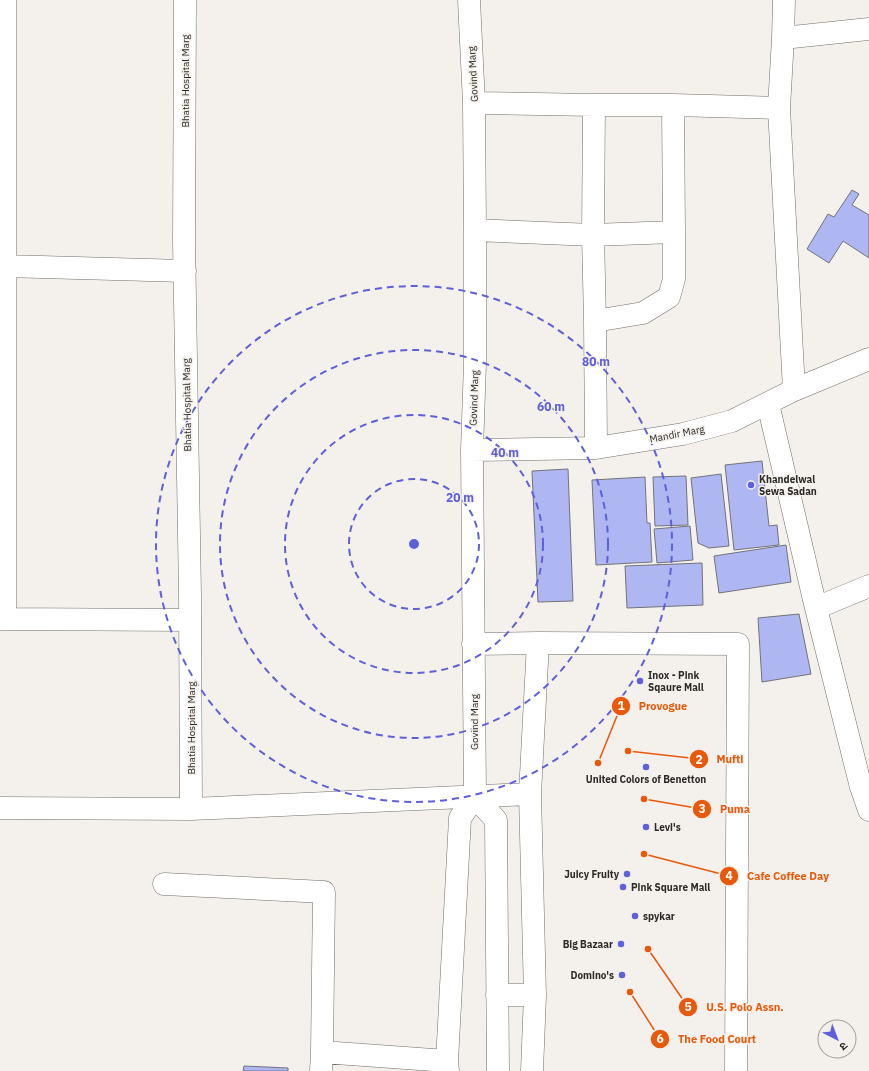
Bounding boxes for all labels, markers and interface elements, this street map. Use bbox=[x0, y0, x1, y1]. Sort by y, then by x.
street label: Bhatia Hospital Marg bbox=[179, 34, 192, 128]
street label: Govind Marg bbox=[465, 45, 481, 102]
text: 80 m bbox=[582, 354, 610, 369]
street label: Bhatia Hospital Marg bbox=[180, 358, 194, 452]
street label: Govind Marg bbox=[467, 369, 481, 426]
text: 60 m bbox=[537, 399, 565, 414]
street label: Mandir Marg bbox=[648, 422, 706, 446]
text: 40 m bbox=[491, 445, 519, 460]
place label: Khandelwal Sewa Sadan bbox=[759, 473, 817, 498]
marker: Khandelwal Sewa Sadan bbox=[746, 480, 756, 490]
text: 20 m bbox=[446, 490, 474, 505]
centre of rings bbox=[407, 537, 421, 551]
place label: Inox - Pink Sqaure Mall bbox=[648, 669, 704, 694]
marker: Inox - Pink Sqaure Mall bbox=[635, 676, 645, 686]
street label: Bhatia Hospital Marg bbox=[185, 681, 198, 775]
street label: Govind Marg bbox=[468, 693, 481, 750]
callout: Provogue bbox=[611, 694, 695, 717]
text: 1 bbox=[617, 698, 625, 713]
text: Provogue bbox=[639, 699, 687, 713]
callout: Mufti bbox=[689, 748, 752, 771]
text: 2 bbox=[695, 752, 703, 767]
text: Mufti bbox=[717, 752, 743, 766]
marker: United Colors of Benetton bbox=[641, 762, 651, 772]
place label: United Colors of Benetton bbox=[586, 773, 706, 786]
callout: Puma bbox=[692, 797, 758, 820]
text: 3 bbox=[698, 801, 706, 816]
text: Puma bbox=[720, 802, 750, 816]
place label: Levi's bbox=[654, 821, 681, 834]
marker: Levi's bbox=[641, 822, 651, 832]
callout: Cafe Coffee Day bbox=[719, 865, 837, 888]
place label: Juicy Fruity bbox=[564, 868, 620, 881]
text: 4 bbox=[725, 868, 733, 883]
marker: Juicy Fruity bbox=[622, 869, 632, 879]
text: Cafe Coffee Day bbox=[747, 869, 829, 883]
place label: Pink Square Mall bbox=[631, 881, 710, 894]
marker: Pink Square Mall bbox=[618, 882, 628, 892]
place label: spykar bbox=[643, 910, 675, 923]
marker: spykar bbox=[630, 911, 640, 921]
place label: Big Bazaar bbox=[563, 938, 613, 951]
marker: Big Bazaar bbox=[616, 939, 626, 949]
place label: Domino's bbox=[570, 969, 614, 982]
marker: Domino's bbox=[617, 970, 627, 980]
callout: U.S. Polo Assn. bbox=[678, 995, 791, 1018]
text: 5 bbox=[684, 999, 692, 1014]
text: U.S. Polo Assn. bbox=[706, 1000, 784, 1014]
north arrow bbox=[817, 1019, 857, 1059]
callout: The Food Court bbox=[650, 1027, 764, 1050]
text: 6 bbox=[656, 1031, 664, 1046]
text: The Food Court bbox=[678, 1032, 756, 1046]
text: उ bbox=[836, 1039, 851, 1054]

